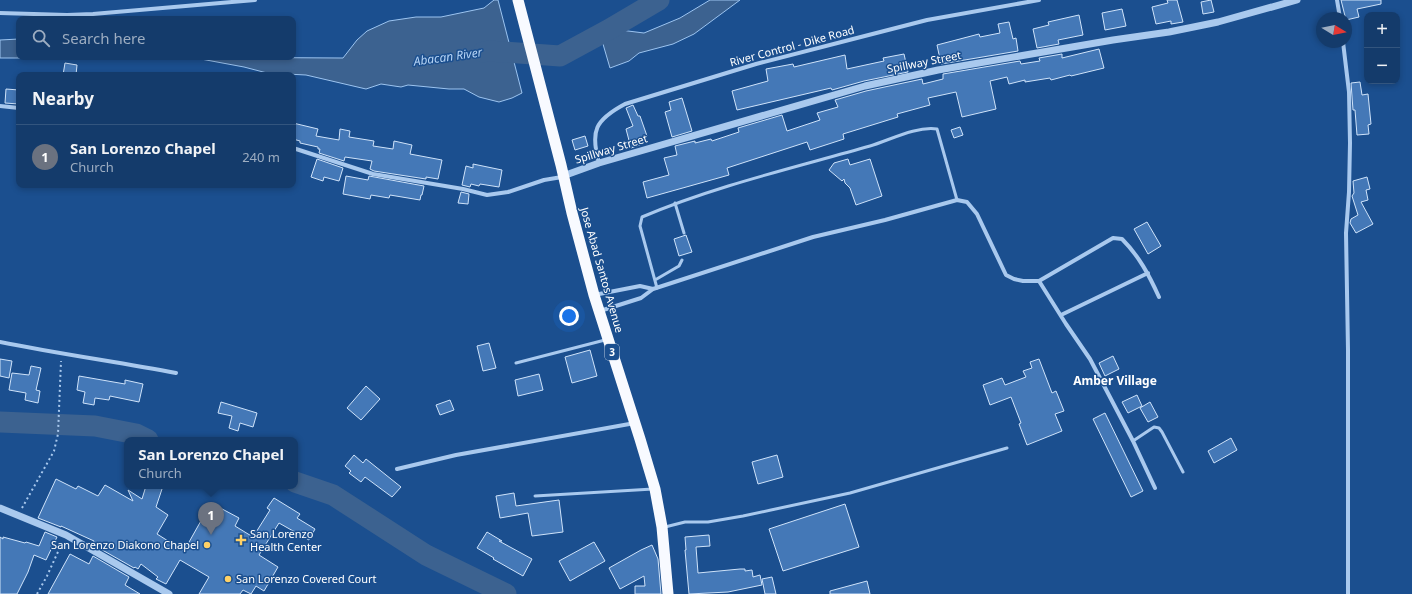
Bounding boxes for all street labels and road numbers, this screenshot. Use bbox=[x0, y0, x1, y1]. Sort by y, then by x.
street label: River Control - Dike Road bbox=[728, 22, 856, 69]
street label: Spillway Street bbox=[886, 47, 962, 76]
street label: Spillway Street bbox=[573, 130, 649, 167]
street label: Jose Abad Santos Avenue bbox=[577, 204, 628, 334]
road number: 3 bbox=[605, 344, 619, 360]

